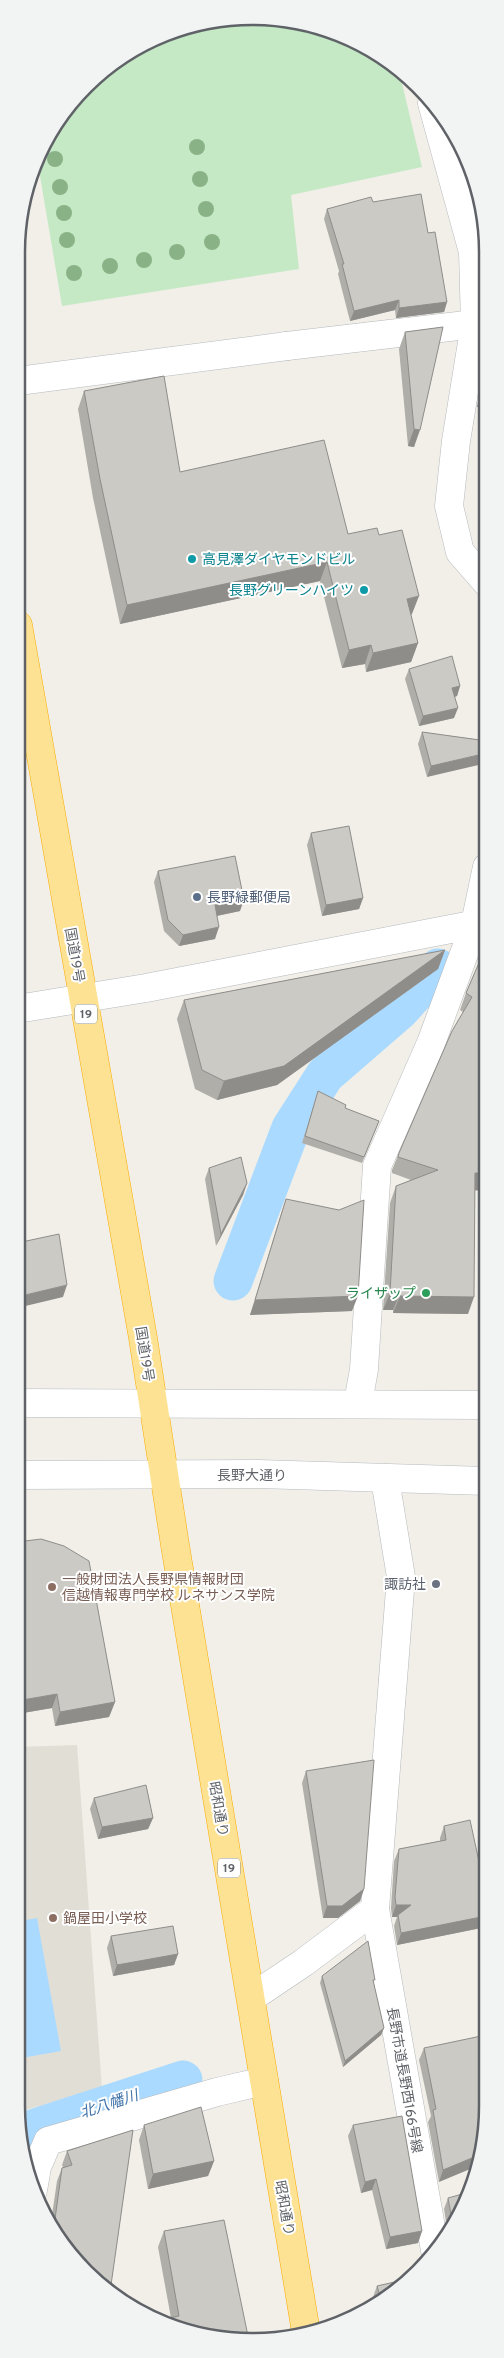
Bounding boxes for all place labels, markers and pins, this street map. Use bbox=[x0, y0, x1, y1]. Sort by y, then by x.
place label: 高見澤ダイヤモンドビル bbox=[202, 552, 356, 569]
marker: 高見澤ダイヤモンドビル bbox=[186, 553, 198, 565]
place label: 長野グリーンハイツ bbox=[229, 583, 354, 600]
marker: 長野グリーンハイツ bbox=[358, 584, 370, 596]
place label: 長野緑郵便局 bbox=[207, 890, 291, 907]
marker: 長野緑郵便局 bbox=[191, 891, 203, 903]
place label: ライザップ bbox=[346, 1286, 416, 1303]
marker: ライザップ bbox=[420, 1287, 432, 1299]
place label: 一般財団法人長野県情報財団 信越情報専門学校 ルネサンス学院 bbox=[62, 1572, 275, 1605]
place label: 諏訪社 bbox=[384, 1577, 426, 1594]
marker: 諏訪社 bbox=[430, 1578, 442, 1590]
marker: 一般財団法人長野県情報財団 信越情報専門学校 ルネサンス学院 bbox=[46, 1581, 58, 1593]
place label: 鍋屋田小学校 bbox=[63, 1911, 147, 1928]
marker: 鍋屋田小学校 bbox=[47, 1912, 59, 1924]

